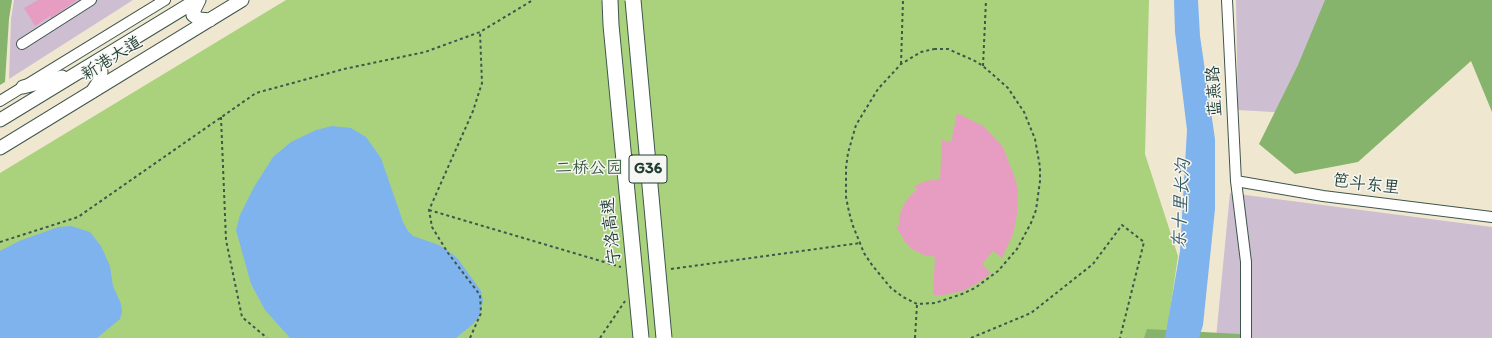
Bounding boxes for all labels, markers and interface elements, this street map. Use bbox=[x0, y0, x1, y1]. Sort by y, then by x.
street label: 新港大道 bbox=[78, 32, 146, 86]
street label: 蓝燕路 bbox=[1203, 65, 1227, 117]
road number: G36 bbox=[629, 155, 667, 183]
water label: 东十里长沟 bbox=[1169, 158, 1195, 250]
park label: 二桥公园 bbox=[555, 159, 623, 179]
street label: 笆斗东里 bbox=[1331, 171, 1401, 199]
street label: 宁洛高速 bbox=[598, 196, 626, 266]

